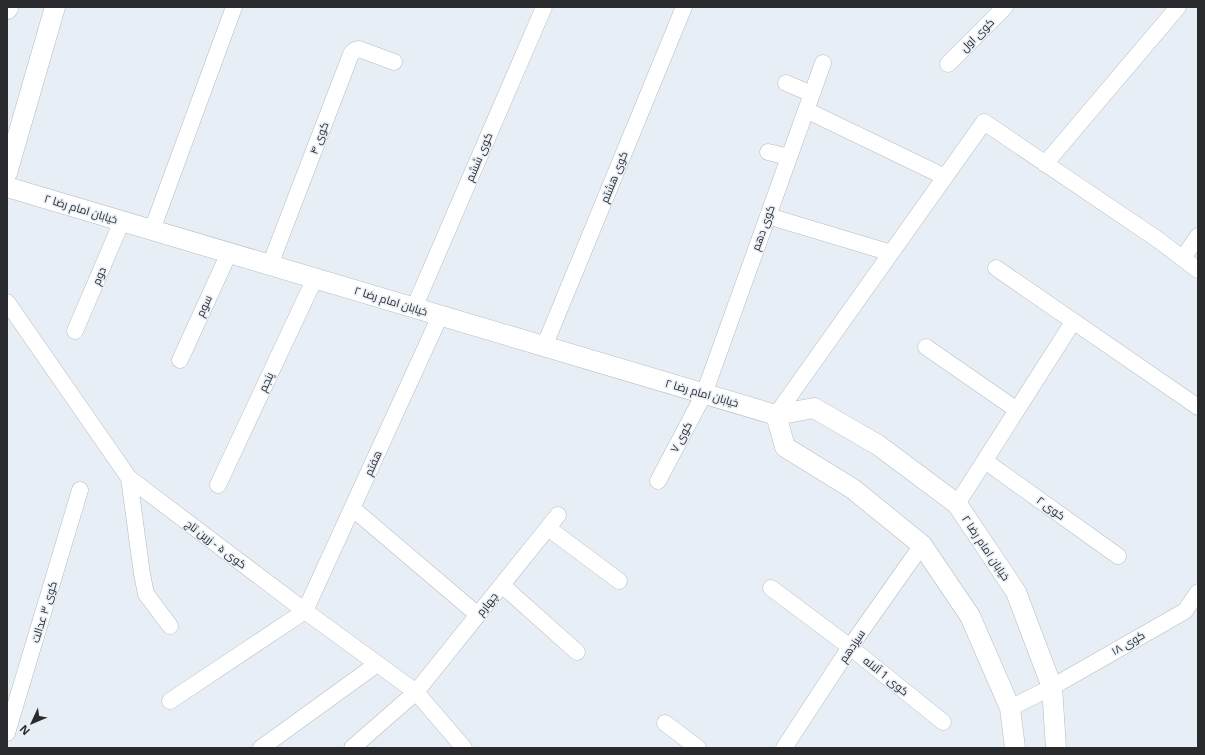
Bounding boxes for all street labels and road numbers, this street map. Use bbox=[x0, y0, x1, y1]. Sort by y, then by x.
street label: کوی اول bbox=[956, 14, 997, 55]
street label: کوی ۴ bbox=[306, 119, 332, 156]
street label: کوی ششم bbox=[462, 130, 497, 184]
street label: کوی هشتم bbox=[596, 149, 632, 205]
street label: خیابان امام رضا ۲ bbox=[42, 190, 120, 228]
street label: کوی دهم bbox=[747, 203, 779, 253]
street label: دوم bbox=[88, 264, 110, 288]
street label: خیابان امام رضا ۲ bbox=[352, 282, 430, 320]
street label: سوم bbox=[192, 293, 216, 319]
street label: پنجم bbox=[255, 369, 278, 394]
street label: خیابان امام رضا ۲ bbox=[663, 375, 741, 411]
street label: کوی ۷ bbox=[666, 419, 695, 455]
street label: هفتم bbox=[360, 448, 386, 478]
street label: کوی ۲ bbox=[1034, 492, 1069, 523]
street label: خیابان امام رضا ۲ bbox=[958, 512, 1014, 584]
street label: کوی ۵ - زرین تاج bbox=[182, 516, 250, 572]
street label: کوی ۳ عدالت bbox=[27, 579, 60, 644]
street label: چهارم bbox=[472, 589, 502, 619]
street label: سیزدهم bbox=[835, 626, 869, 666]
street label: کوی ۱۸ bbox=[1108, 627, 1147, 658]
street label: کوی 1 آلاله bbox=[860, 653, 912, 699]

